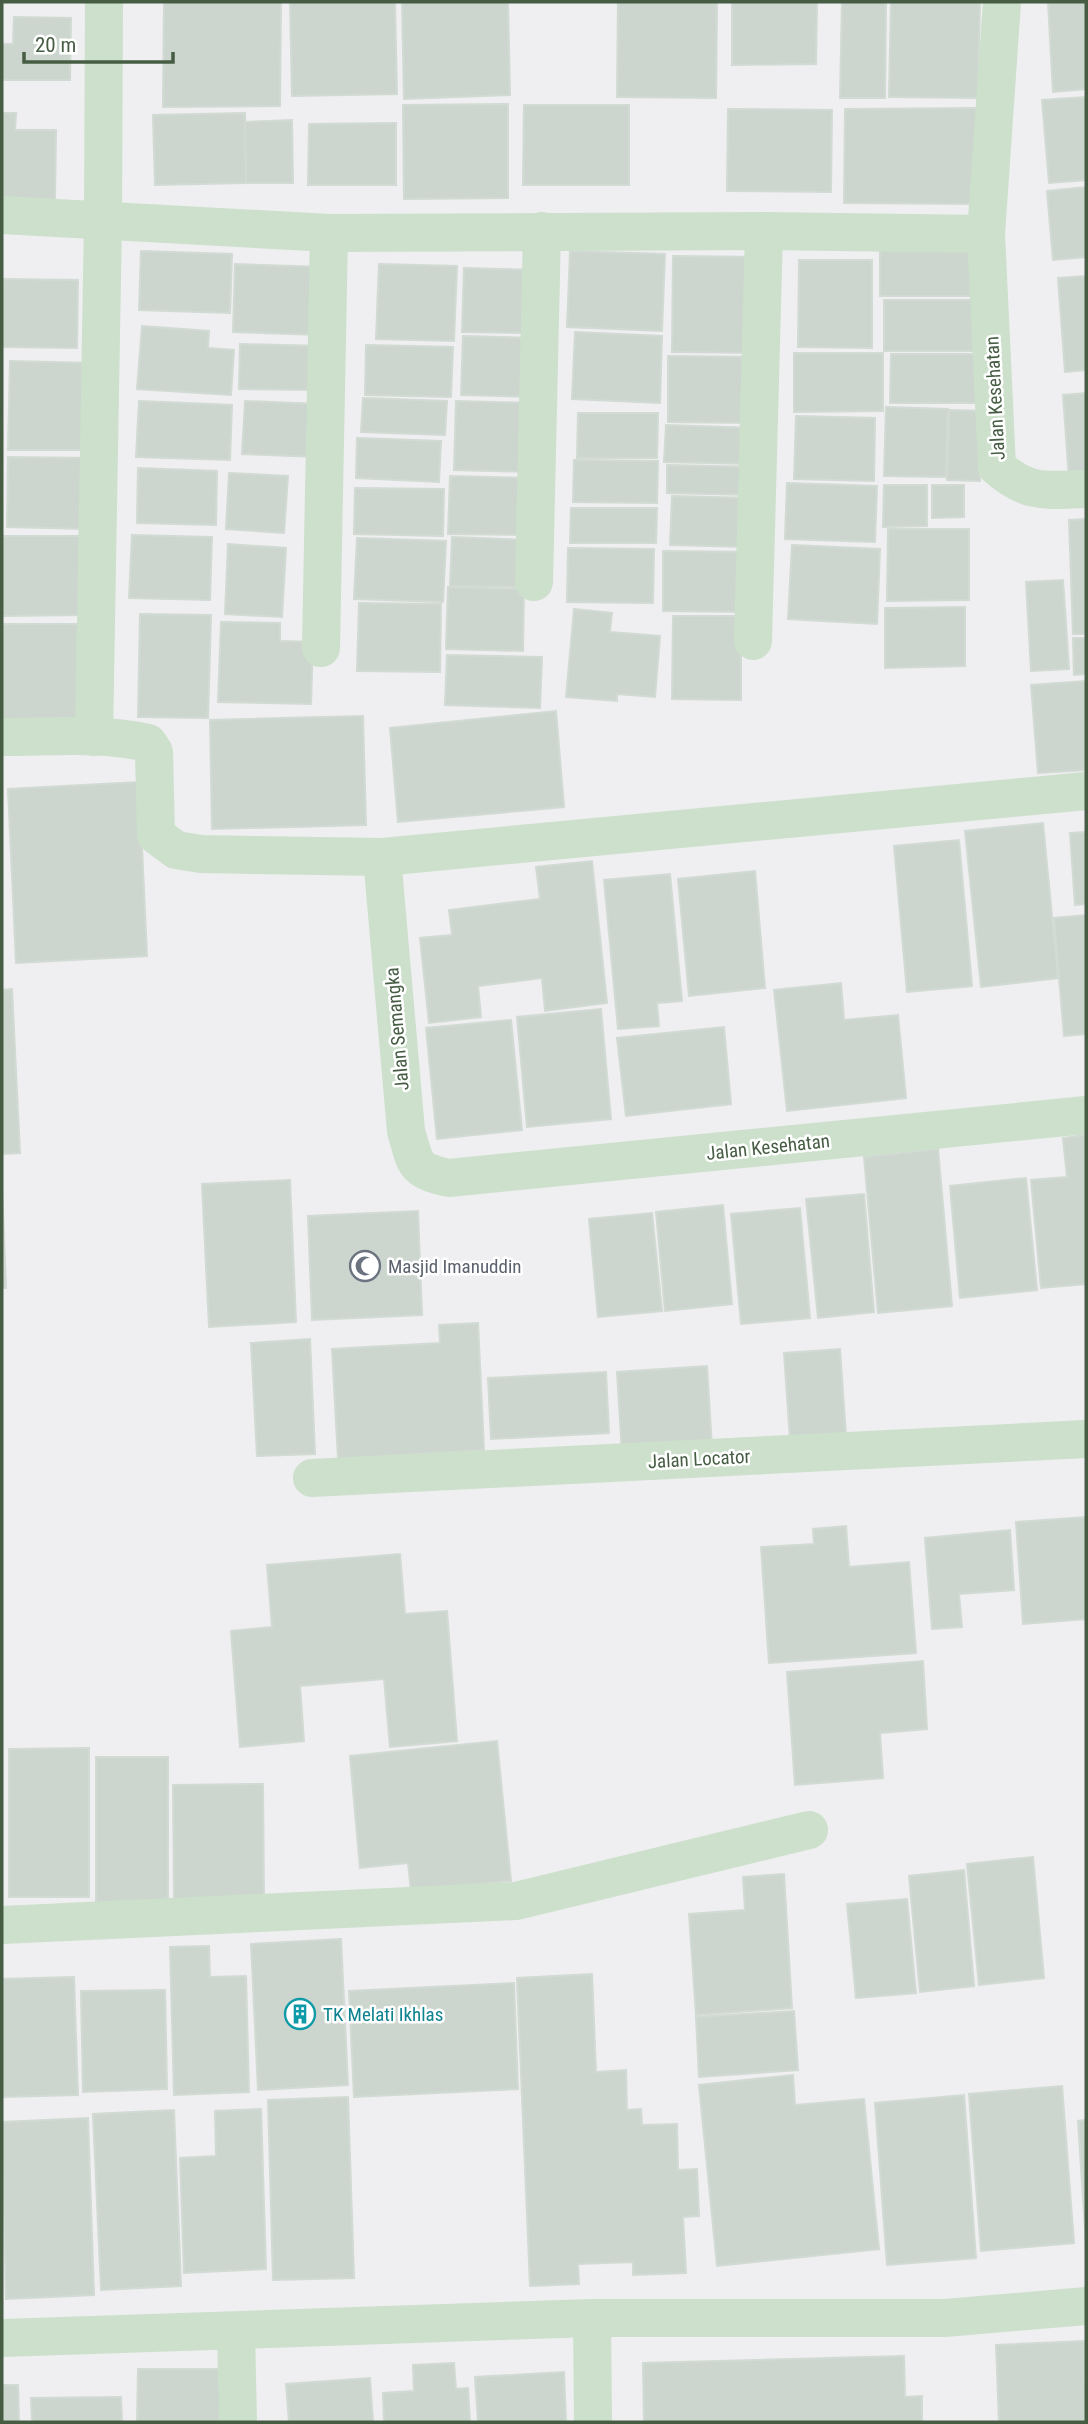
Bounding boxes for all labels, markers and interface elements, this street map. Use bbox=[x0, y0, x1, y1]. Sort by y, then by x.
scale bar bbox=[24, 21, 173, 65]
text: 20 m bbox=[35, 33, 76, 57]
street label: Jalan Kesehatan bbox=[980, 335, 1010, 461]
street label: Jalan Semangka bbox=[380, 966, 414, 1092]
street label: Jalan Kesehatan bbox=[705, 1129, 831, 1165]
mosque icon: Masjid Imanuddin bbox=[348, 1249, 382, 1283]
place label: Masjid Imanuddin bbox=[388, 1255, 521, 1278]
street label: Jalan Locator bbox=[647, 1445, 751, 1473]
building icon: TK Melati Ikhlas bbox=[283, 1997, 317, 2031]
place label: TK Melati Ikhlas bbox=[323, 2003, 443, 2026]

